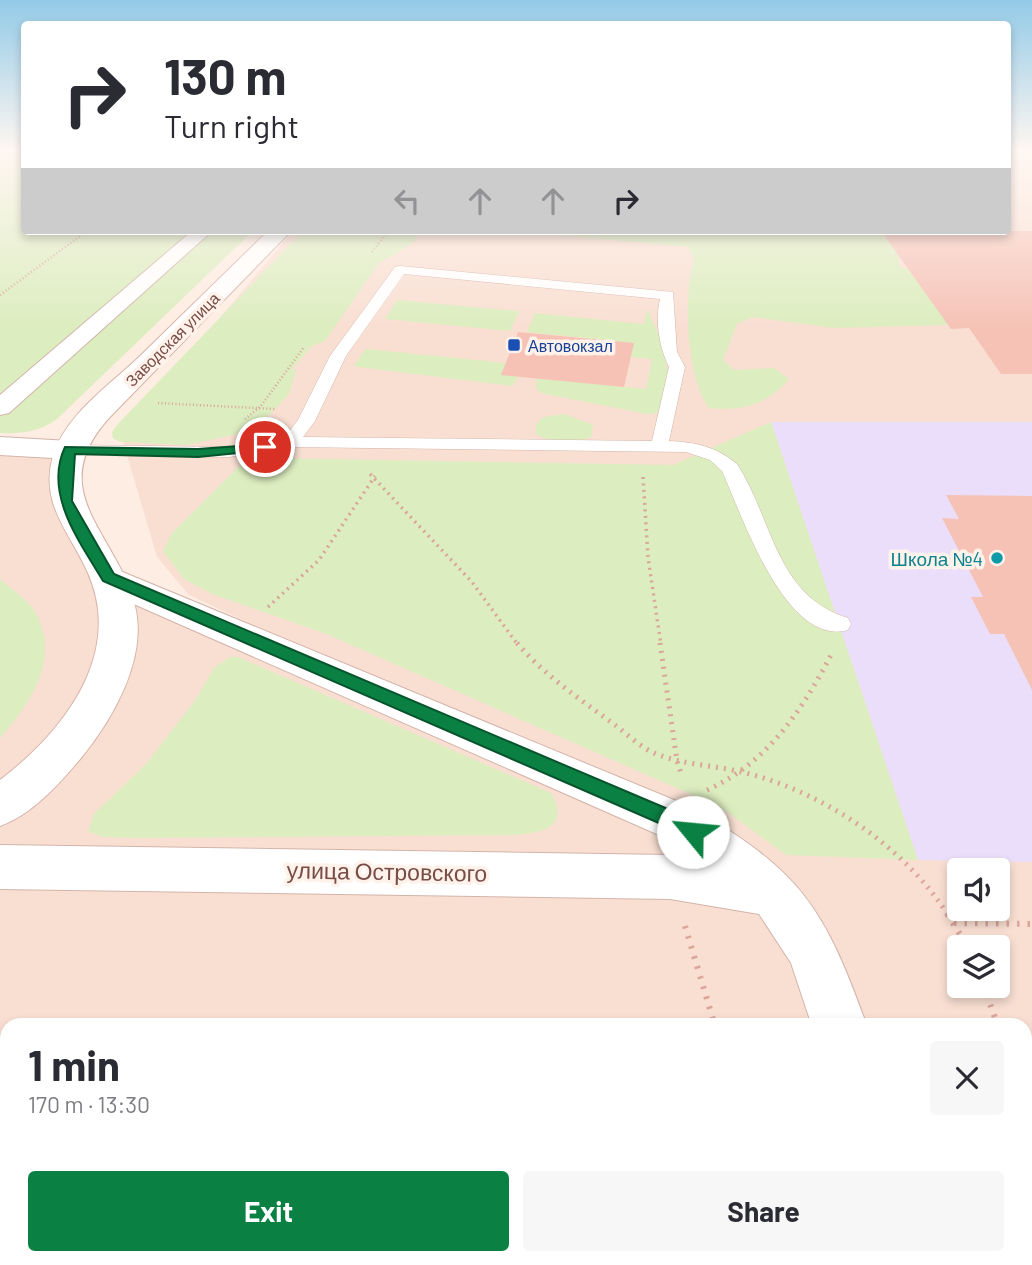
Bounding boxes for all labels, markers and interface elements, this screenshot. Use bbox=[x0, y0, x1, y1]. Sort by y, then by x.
text: 130 m bbox=[164, 46, 286, 105]
icon: right bbox=[49, 49, 140, 140]
text: Turn right bbox=[164, 106, 299, 144]
icon: left bbox=[388, 182, 426, 220]
icon: ahead bbox=[461, 182, 499, 220]
icon: ahead bbox=[534, 182, 572, 220]
icon: right bbox=[607, 182, 645, 220]
street label: Заводская улица bbox=[121, 288, 223, 390]
place label: Автовокзал bbox=[528, 336, 613, 355]
marker: Автовокзал bbox=[506, 337, 522, 353]
pin bbox=[235, 417, 295, 477]
icon: arrive bbox=[246, 428, 284, 466]
place label: Школа №4 bbox=[891, 547, 983, 570]
marker: Школа №4 bbox=[989, 550, 1005, 566]
position arrow bbox=[656, 795, 730, 869]
street label: улица Островского bbox=[286, 855, 488, 887]
map controls bbox=[947, 858, 1010, 998]
button: sound bbox=[947, 858, 1010, 921]
button: layers bbox=[947, 935, 1010, 998]
text: 1 min bbox=[28, 1039, 120, 1089]
button: close bbox=[930, 1041, 1004, 1115]
text: 170 m · 13:30 bbox=[28, 1090, 150, 1118]
button: Exit bbox=[28, 1171, 509, 1251]
button: Share bbox=[523, 1171, 1004, 1251]

